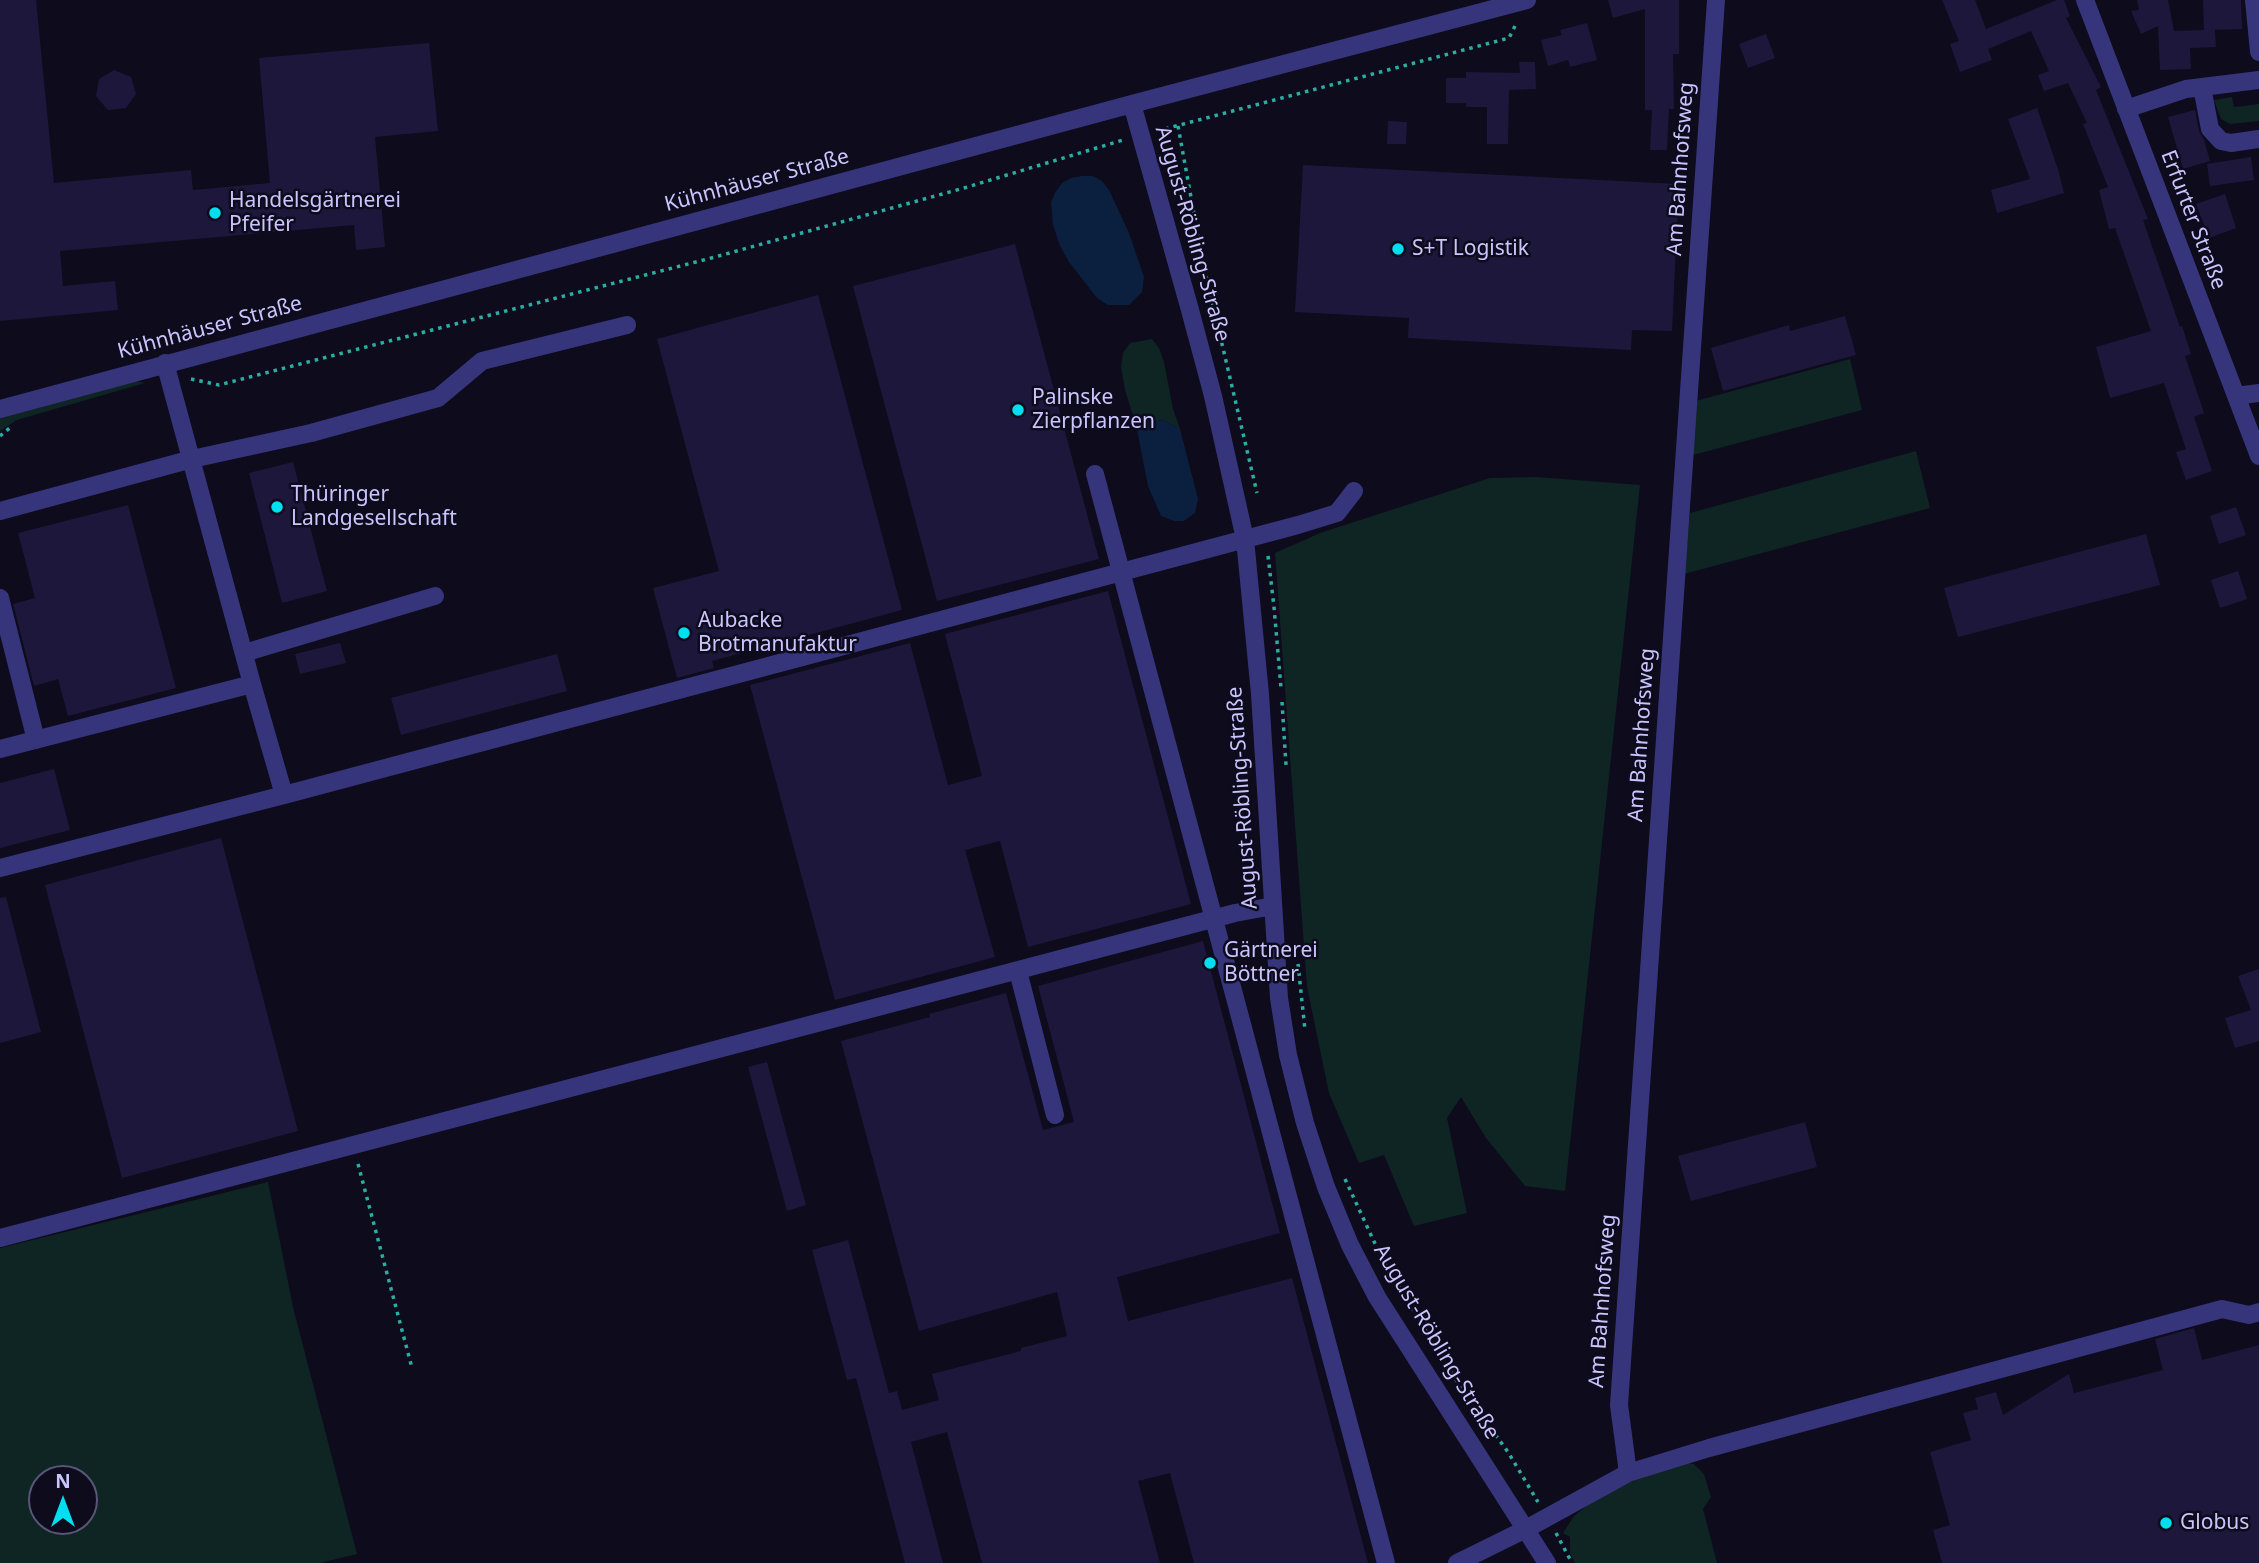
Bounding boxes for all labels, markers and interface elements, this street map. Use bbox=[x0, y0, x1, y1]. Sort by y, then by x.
street label: Am Bahnhofsweg bbox=[1662, 81, 1700, 257]
street label: August-Röbling-Straße bbox=[1149, 123, 1235, 345]
street label: Kühnhäuser Straße bbox=[662, 144, 852, 218]
street label: Erfurter Straße bbox=[2155, 147, 2231, 293]
place label: Handelsgärtnerei Pfeifer bbox=[229, 188, 401, 238]
marker: Handelsgärtnerei Pfeifer bbox=[207, 205, 223, 221]
place label: S+T Logistik bbox=[1412, 236, 1529, 262]
marker: S+T Logistik bbox=[1390, 241, 1406, 257]
street label: Kühnhäuser Straße bbox=[115, 291, 305, 365]
place label: Palinske Zierpflanzen bbox=[1032, 385, 1155, 435]
marker: Palinske Zierpflanzen bbox=[1010, 402, 1026, 418]
place label: Thüringer Landgesellschaft bbox=[291, 482, 457, 532]
marker: Thüringer Landgesellschaft bbox=[269, 499, 285, 515]
place label: Aubacke Brotmanufaktur bbox=[698, 608, 857, 658]
marker: Aubacke Brotmanufaktur bbox=[676, 625, 692, 641]
street label: Am Bahnhofsweg bbox=[1623, 647, 1661, 823]
street label: August-Röbling-Straße bbox=[1223, 686, 1263, 910]
place label: Gärtnerei Böttner bbox=[1224, 938, 1318, 988]
marker: Gärtnerei Böttner bbox=[1202, 955, 1218, 971]
street label: Am Bahnhofsweg bbox=[1584, 1213, 1622, 1389]
street label: August-Röbling-Straße bbox=[1368, 1240, 1504, 1444]
north arrow bbox=[28, 1465, 98, 1535]
text: N bbox=[55, 1468, 71, 1494]
place label: Globus bbox=[2180, 1510, 2249, 1536]
marker: Globus bbox=[2158, 1515, 2174, 1531]

